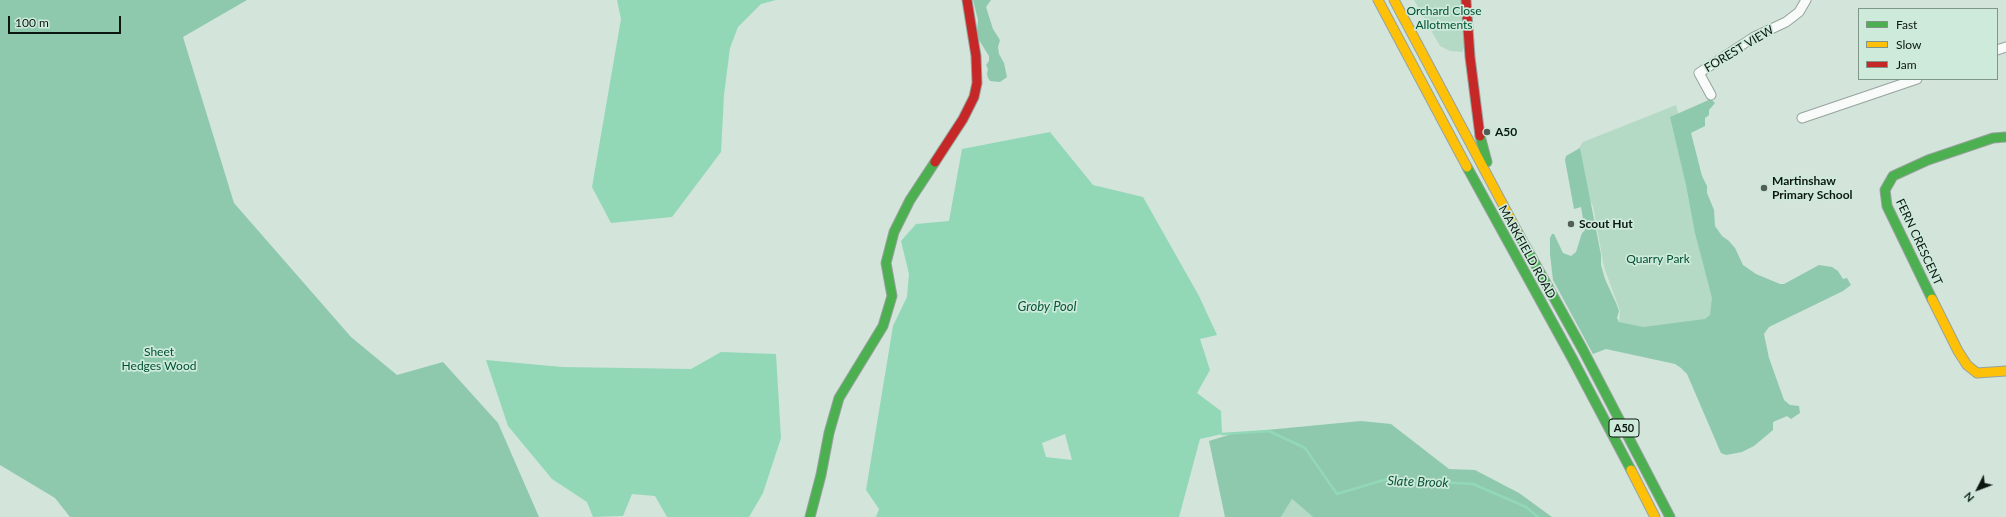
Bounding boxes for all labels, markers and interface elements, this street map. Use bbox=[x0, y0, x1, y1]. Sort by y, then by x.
park label: Orchard Close Allotments bbox=[1406, 4, 1482, 32]
scale bar bbox=[10, 8, 123, 34]
legend bbox=[1858, 8, 1998, 80]
text: 100 m bbox=[15, 15, 49, 30]
text: Fast bbox=[1896, 17, 1917, 32]
street label: FOREST VIEW bbox=[1702, 23, 1776, 75]
text: Slow bbox=[1896, 37, 1921, 52]
text: Jam bbox=[1896, 57, 1917, 72]
place label: A50 bbox=[1495, 125, 1517, 139]
marker: A50 bbox=[1482, 127, 1492, 137]
place label: Martinshaw Primary School bbox=[1772, 174, 1853, 202]
marker: Martinshaw Primary School bbox=[1759, 183, 1769, 193]
street label: FERN CRESCENT bbox=[1893, 197, 1945, 287]
street label: MARKFIELD ROAD bbox=[1495, 203, 1559, 301]
place label: Scout Hut bbox=[1579, 217, 1633, 231]
marker: Scout Hut bbox=[1566, 219, 1576, 229]
park label: Quarry Park bbox=[1626, 252, 1690, 266]
water label: Groby Pool bbox=[1017, 299, 1077, 315]
park label: Sheet Hedges Wood bbox=[122, 345, 196, 373]
road number: A50 bbox=[1609, 419, 1639, 437]
north arrow bbox=[1958, 469, 1998, 509]
water label: Slate Brook bbox=[1387, 473, 1449, 491]
text: N bbox=[1961, 490, 1976, 505]

